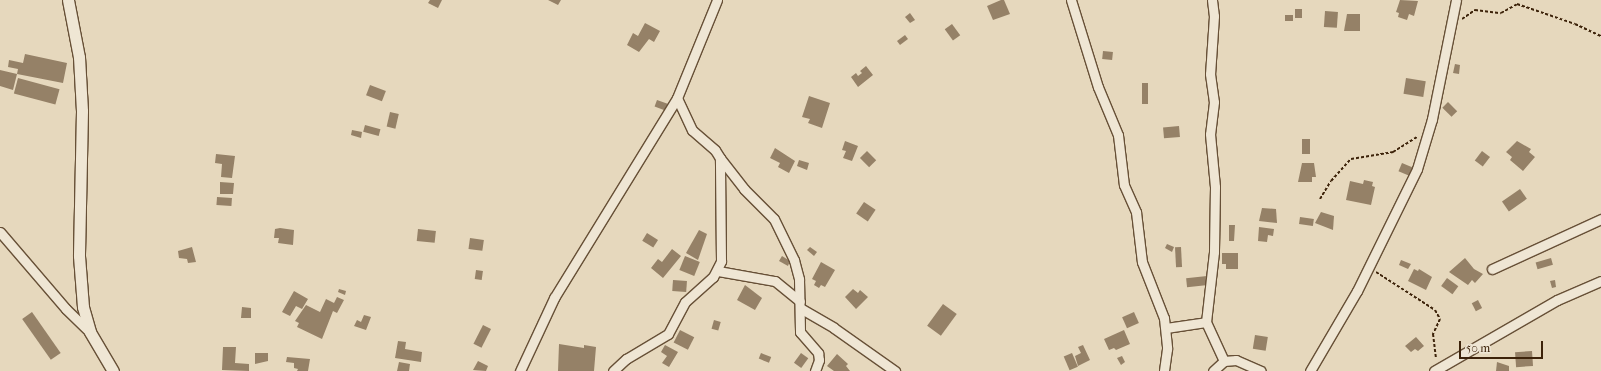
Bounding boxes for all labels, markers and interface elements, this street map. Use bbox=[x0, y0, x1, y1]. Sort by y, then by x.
scale bar bbox=[1461, 333, 1545, 359]
text: 50 m bbox=[1466, 341, 1490, 355]

